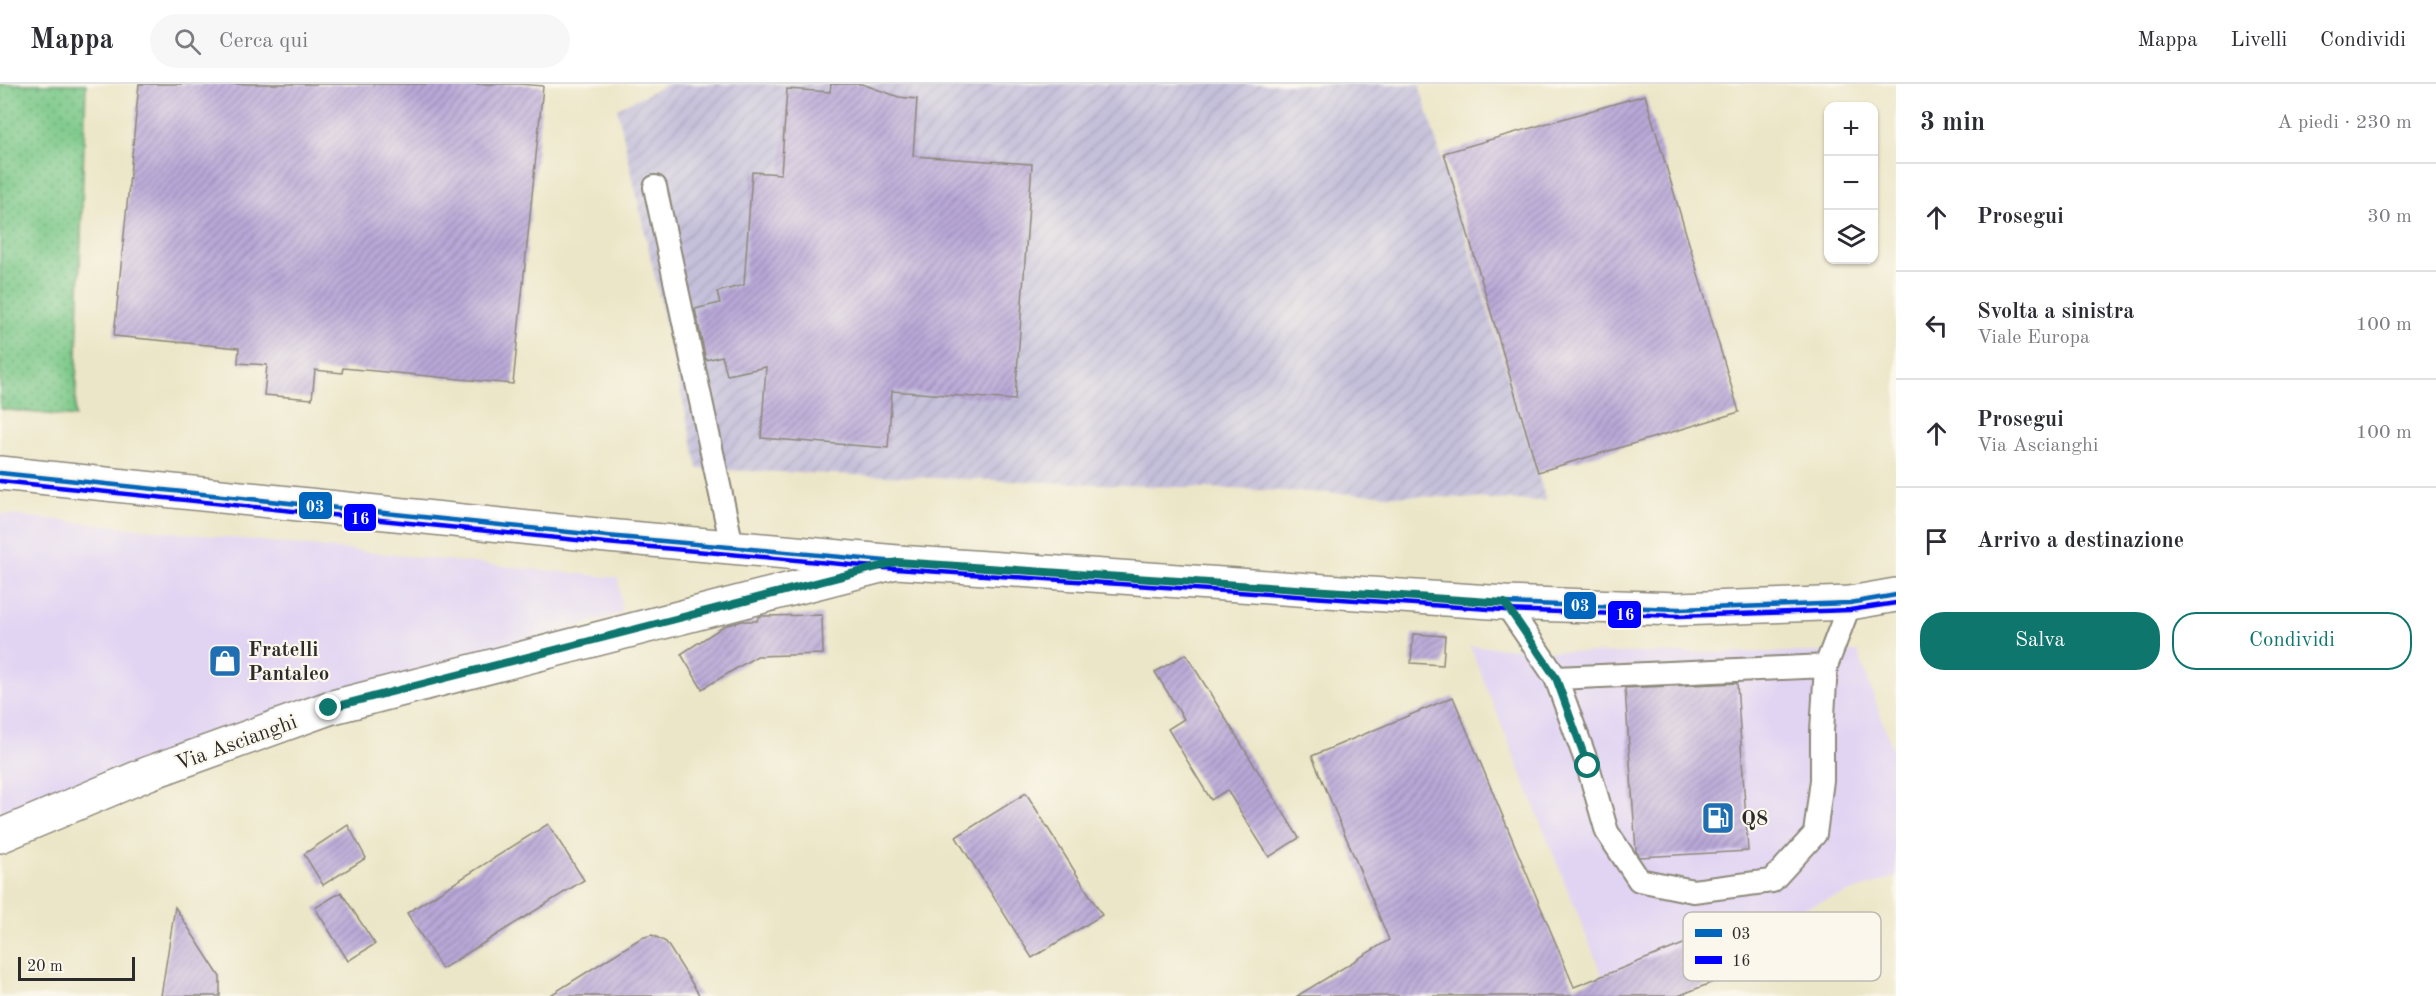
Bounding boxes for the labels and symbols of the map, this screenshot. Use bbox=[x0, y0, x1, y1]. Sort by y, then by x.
line badge: 03 bbox=[298, 491, 333, 520]
text: 03 bbox=[306, 500, 324, 516]
line badge: 16 bbox=[343, 503, 377, 532]
text: 16 bbox=[351, 512, 369, 528]
line badge: 03 bbox=[1563, 591, 1597, 620]
text: 03 bbox=[1571, 599, 1589, 615]
line badge: 16 bbox=[1607, 600, 1642, 629]
text: 16 bbox=[1616, 608, 1634, 624]
place label: Fratelli Pantaleo bbox=[248, 640, 329, 685]
shop icon: Fratelli Pantaleo bbox=[207, 643, 243, 679]
route end bbox=[315, 694, 341, 720]
street label: Via Ascianghi bbox=[173, 712, 300, 775]
route start bbox=[1574, 752, 1600, 778]
fuel station icon: Q8 bbox=[1700, 800, 1736, 836]
place label: Q8 bbox=[1741, 809, 1768, 830]
legend bbox=[1683, 912, 1881, 981]
text: 03 bbox=[1732, 927, 1751, 943]
scale bar bbox=[18, 954, 135, 982]
text: 16 bbox=[1732, 954, 1751, 970]

